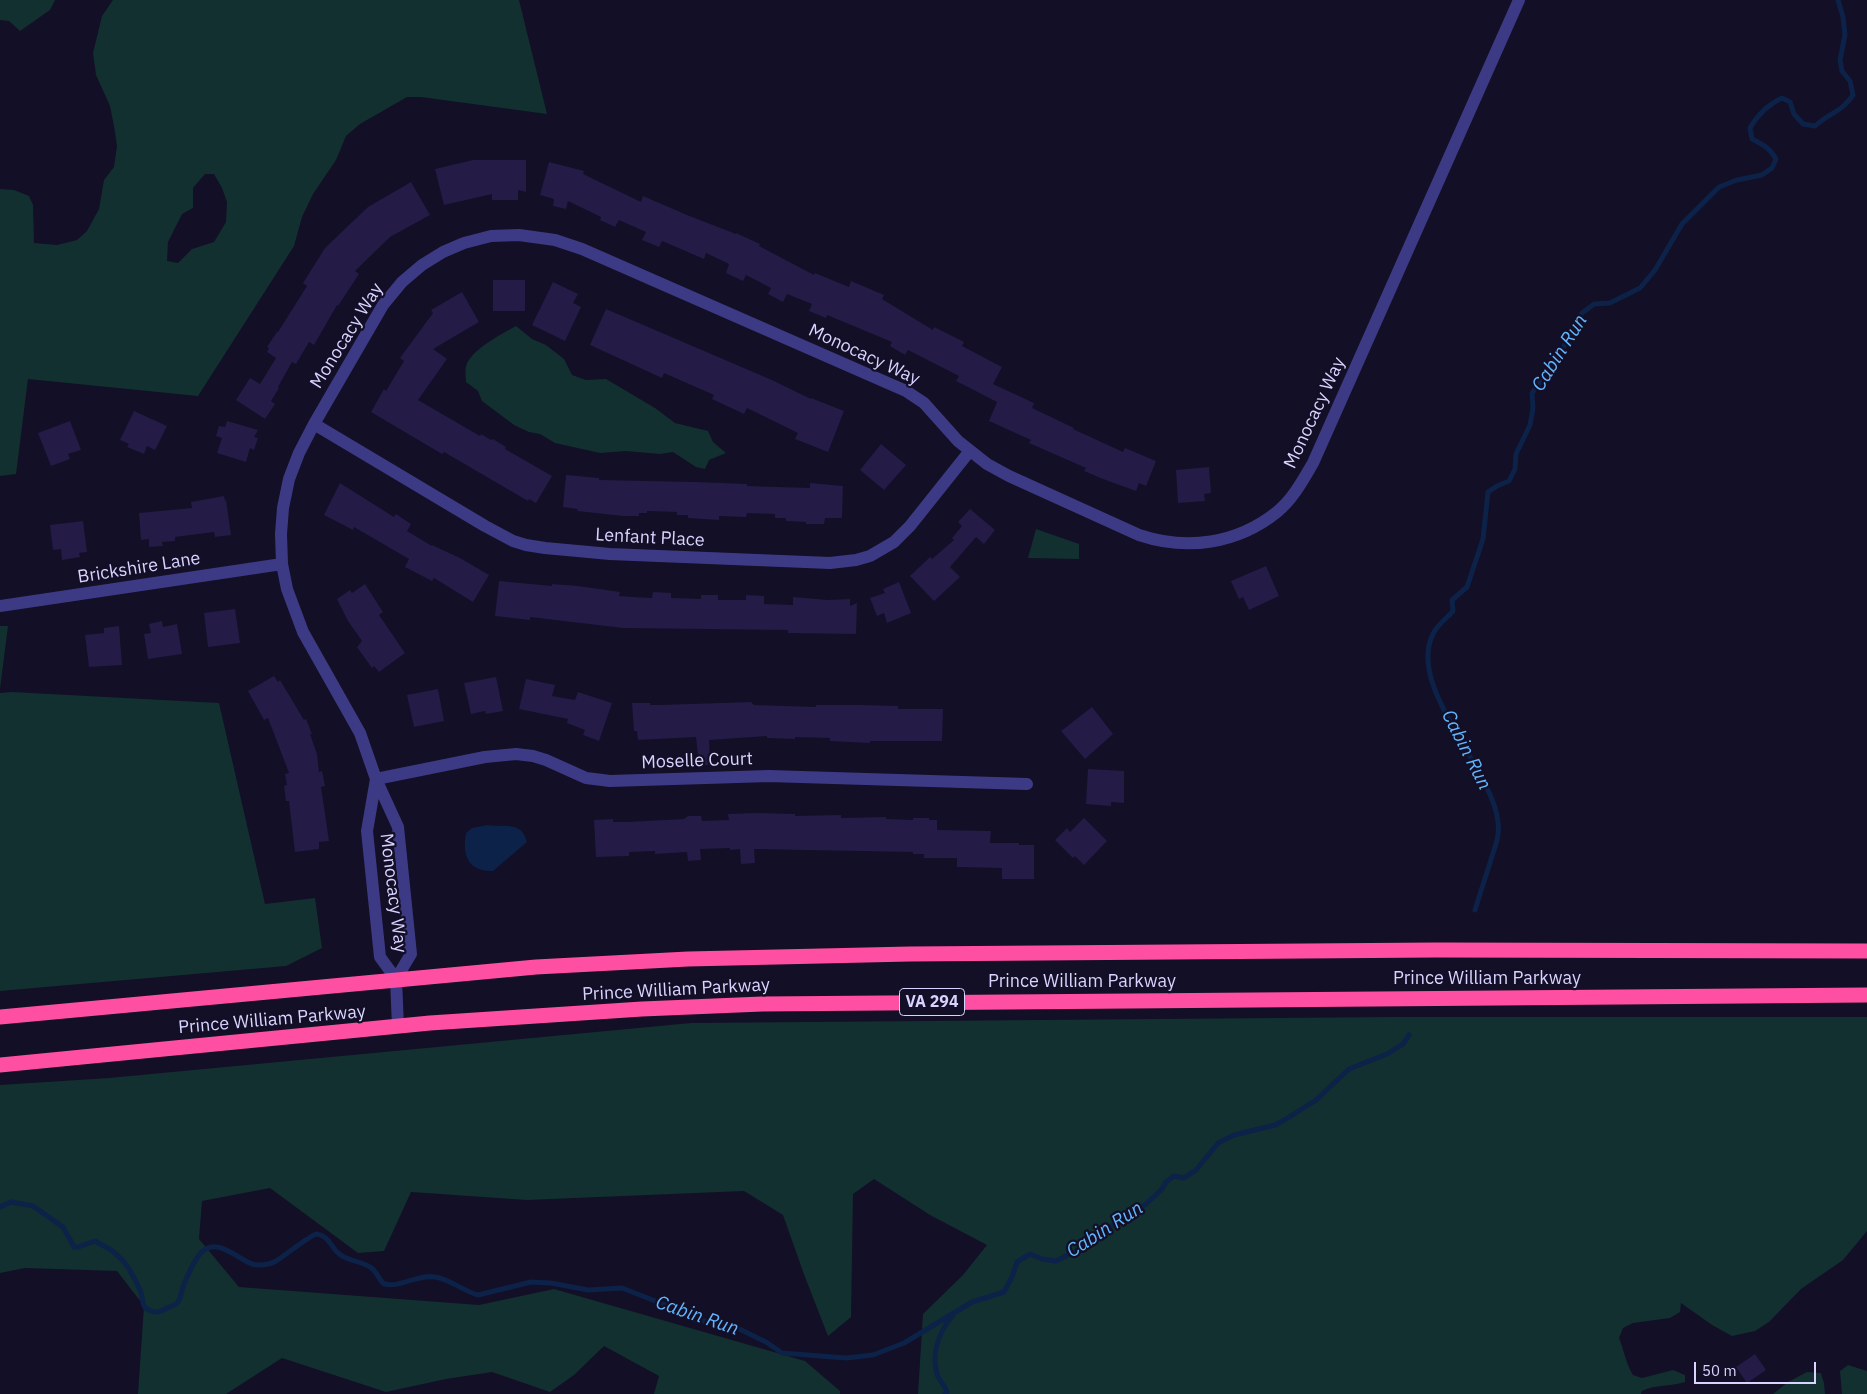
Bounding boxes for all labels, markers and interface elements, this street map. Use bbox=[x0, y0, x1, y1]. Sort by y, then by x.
street label: Monocacy Way bbox=[306, 279, 388, 393]
water label: Cabin Run bbox=[1527, 310, 1593, 396]
street label: Monocacy Way bbox=[805, 320, 923, 390]
street label: Monocacy Way bbox=[1280, 354, 1350, 472]
street label: Lenfant Place bbox=[595, 524, 705, 552]
street label: Brickshire Lane bbox=[76, 548, 202, 588]
water label: Cabin Run bbox=[1436, 706, 1496, 794]
street label: Moselle Court bbox=[641, 748, 753, 774]
street label: Monocacy Way bbox=[375, 832, 411, 954]
street label: Prince William Parkway bbox=[1393, 968, 1581, 990]
street label: Prince William Parkway bbox=[988, 971, 1176, 993]
street label: Prince William Parkway bbox=[582, 974, 770, 1006]
road number: VA 294 bbox=[900, 989, 964, 1016]
street label: Prince William Parkway bbox=[177, 1001, 367, 1039]
water label: Cabin Run bbox=[1063, 1197, 1147, 1263]
water label: Cabin Run bbox=[652, 1291, 742, 1341]
scale bar bbox=[1697, 1352, 1820, 1384]
text: 50 m bbox=[1702, 1361, 1737, 1380]

